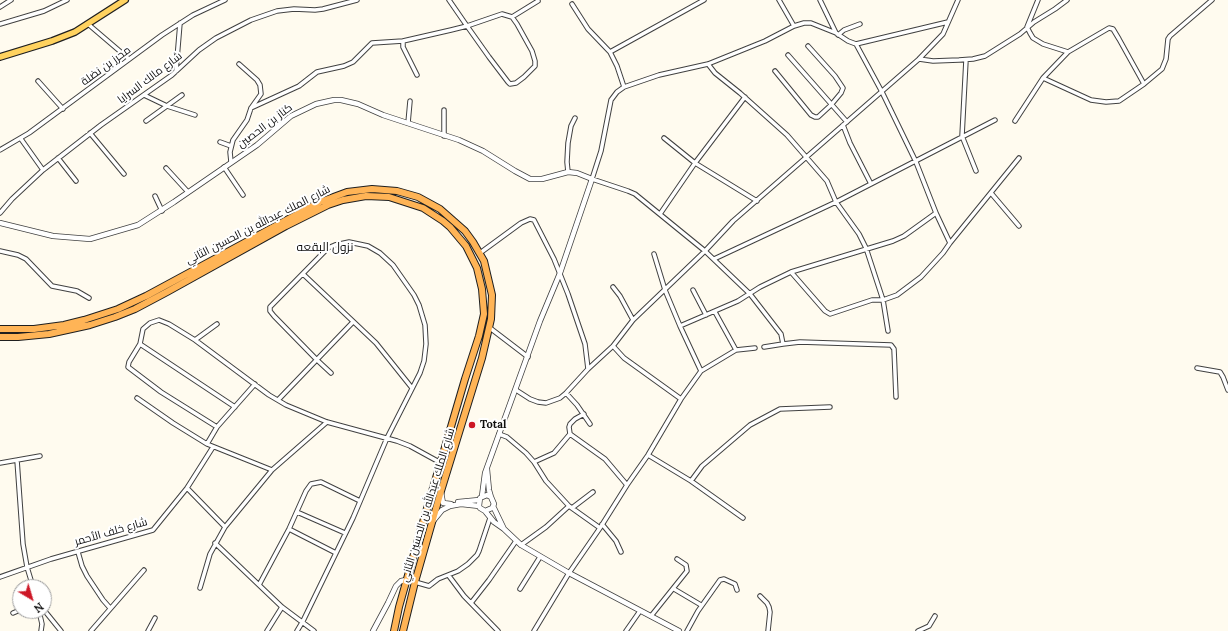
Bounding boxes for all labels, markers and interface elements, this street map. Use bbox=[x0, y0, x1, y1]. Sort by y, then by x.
street label: محرز بن نضلة bbox=[79, 44, 133, 88]
street label: شارع مالك السرايا bbox=[115, 50, 185, 106]
street label: كناز بن الحصين bbox=[235, 101, 295, 151]
street label: شارع الملك عبدالله بن الحسين الثاني bbox=[184, 183, 332, 267]
district label: نزول البقعه bbox=[297, 241, 353, 255]
place label: Total bbox=[480, 418, 507, 432]
marker: Total bbox=[467, 420, 477, 430]
street label: شارع الملك عبدالله بن الحسين الثاني bbox=[398, 426, 458, 584]
street label: شارع خلف الأحمر bbox=[73, 515, 149, 549]
north arrow bbox=[12, 579, 52, 619]
text: N bbox=[31, 600, 46, 616]

